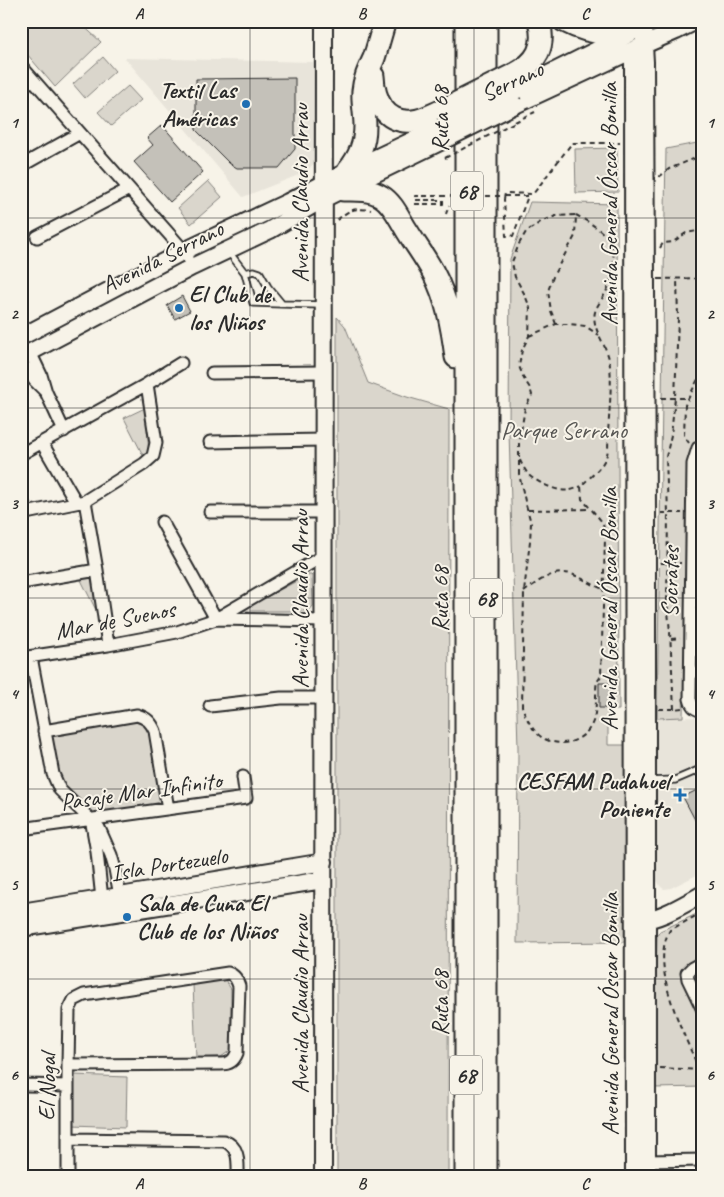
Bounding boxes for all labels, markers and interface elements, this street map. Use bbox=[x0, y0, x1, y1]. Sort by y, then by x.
text: A bbox=[135, 4, 145, 24]
text: B bbox=[358, 4, 368, 24]
text: C bbox=[581, 4, 591, 24]
street label: Serrano bbox=[476, 53, 549, 108]
place label: Textil Las Américas bbox=[160, 75, 239, 133]
street label: Avenida General Óscar Bonilla bbox=[594, 81, 624, 325]
street label: Ruta 68 bbox=[425, 84, 455, 152]
marker: Textil Las Américas bbox=[240, 98, 252, 110]
street label: Avenida Claudio Arrau bbox=[285, 101, 315, 282]
text: 1 bbox=[10, 113, 19, 133]
text: 1 bbox=[706, 113, 715, 133]
road number: 68 bbox=[451, 172, 483, 210]
street label: Avenida Serrano bbox=[96, 213, 230, 301]
place label: El Club de los Niños bbox=[189, 279, 273, 337]
marker: El Club de los Niños bbox=[173, 302, 185, 314]
text: 2 bbox=[10, 304, 19, 324]
text: 2 bbox=[706, 304, 715, 324]
park label: Parque Serrano bbox=[501, 415, 629, 445]
street label: Avenida General Óscar Bonilla bbox=[594, 486, 624, 730]
text: 3 bbox=[10, 494, 19, 514]
text: 3 bbox=[706, 494, 715, 514]
street label: Avenida Claudio Arrau bbox=[285, 507, 315, 688]
street label: Socrates bbox=[654, 544, 686, 618]
street label: Ruta 68 bbox=[425, 564, 455, 632]
road number: 68 bbox=[470, 578, 502, 618]
street label: Mar de Suenos bbox=[53, 593, 180, 646]
text: 4 bbox=[10, 684, 19, 704]
text: 4 bbox=[706, 684, 715, 704]
street label: Pasaje Mar Infinito bbox=[59, 765, 226, 817]
place label: CESFAM Pudahuel Poniente bbox=[517, 766, 674, 824]
marker: CESFAM Pudahuel Poniente bbox=[673, 788, 687, 802]
street label: Isla Portezuelo bbox=[108, 840, 231, 888]
text: 5 bbox=[11, 875, 20, 895]
text: 5 bbox=[707, 875, 716, 895]
place label: Sala de Cuna El Club de los Niños bbox=[137, 888, 279, 946]
street label: Avenida General Óscar Bonilla bbox=[595, 891, 625, 1135]
marker: Sala de Cuna El Club de los Niños bbox=[121, 911, 133, 923]
street label: Avenida Claudio Arrau bbox=[285, 912, 315, 1093]
street label: Ruta 68 bbox=[425, 968, 455, 1036]
street label: El Nogal bbox=[32, 1049, 62, 1121]
road number: 68 bbox=[450, 1056, 482, 1094]
text: 6 bbox=[10, 1065, 19, 1085]
text: 6 bbox=[706, 1065, 715, 1085]
text: A bbox=[135, 1174, 145, 1194]
text: B bbox=[358, 1174, 368, 1194]
text: C bbox=[581, 1174, 591, 1194]

